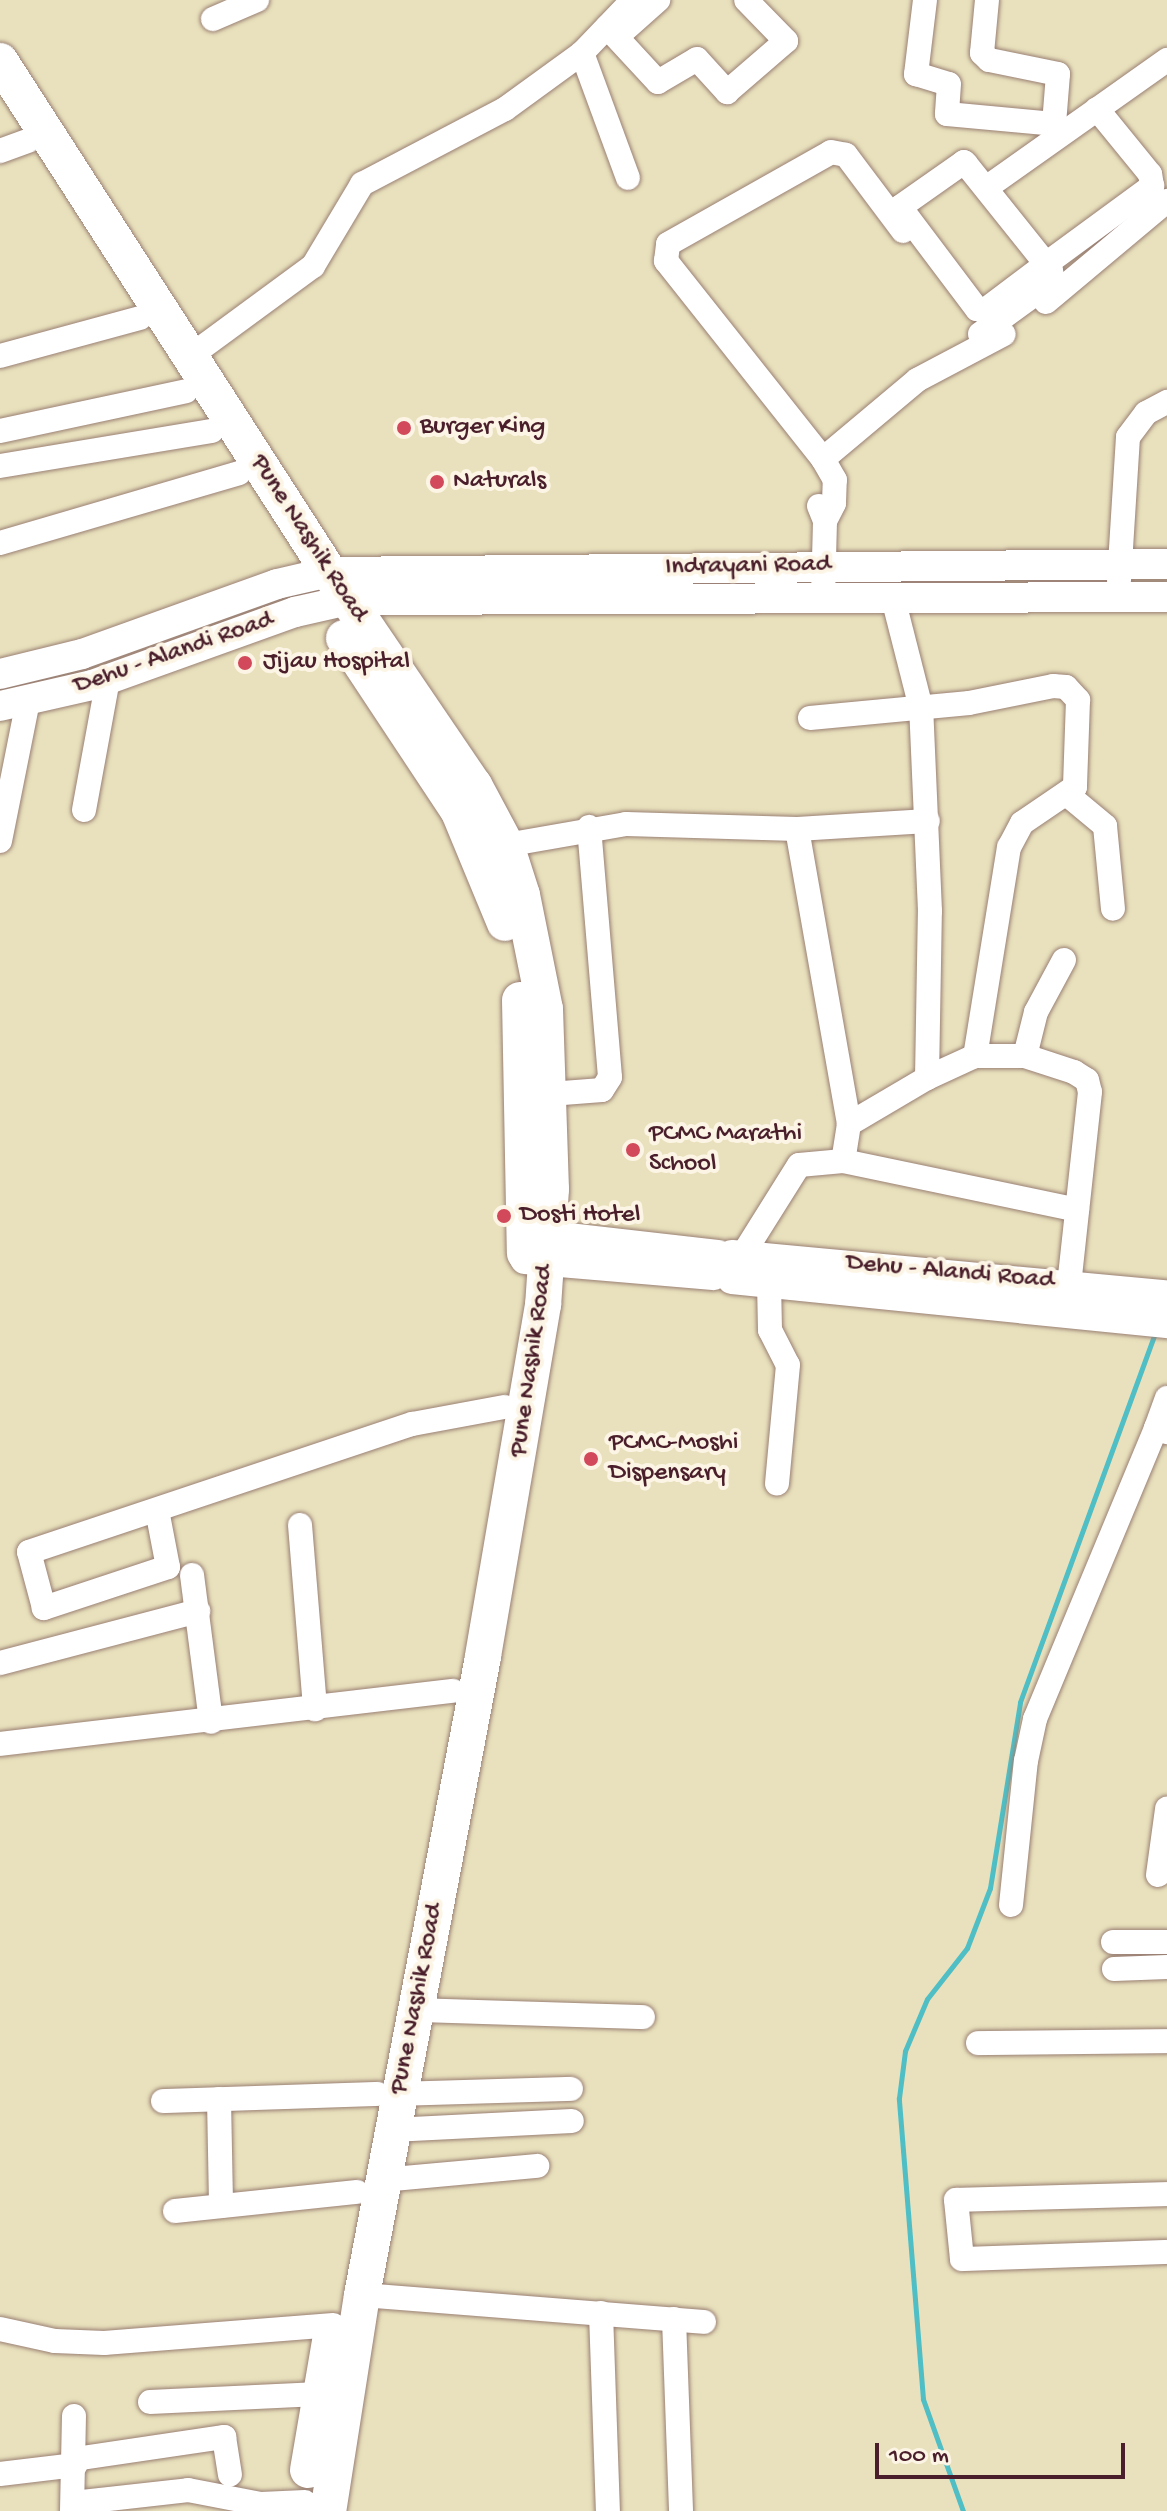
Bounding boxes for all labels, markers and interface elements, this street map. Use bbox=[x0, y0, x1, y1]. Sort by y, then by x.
place label: Burger King bbox=[420, 412, 545, 444]
marker: Burger King bbox=[395, 419, 413, 437]
street label: Pune Nashik Road bbox=[242, 449, 374, 629]
place label: Naturals bbox=[453, 466, 546, 498]
marker: Naturals bbox=[428, 473, 446, 491]
street label: Indrayani Road bbox=[665, 550, 831, 584]
street label: Dehu - Alandi Road bbox=[70, 605, 278, 703]
place label: Jijau Hospital bbox=[263, 647, 410, 679]
marker: Jijau Hospital bbox=[234, 652, 256, 674]
place label: PCMC Marathi School bbox=[649, 1119, 802, 1180]
marker: PCMC Marathi School bbox=[624, 1141, 642, 1159]
place label: Dosti Hotel bbox=[520, 1200, 641, 1232]
marker: Dosti Hotel bbox=[495, 1207, 513, 1225]
street label: Dehu - Alandi Road bbox=[845, 1248, 1055, 1298]
street label: Pune Nashik Road bbox=[504, 1263, 562, 1459]
place label: PCMC-Moshi Dispensary bbox=[609, 1428, 738, 1490]
marker: PCMC-Moshi Dispensary bbox=[580, 1448, 602, 1470]
street label: Pune Nashik Road bbox=[384, 1901, 452, 2097]
scale bar bbox=[879, 2427, 1129, 2477]
text: 100 m bbox=[889, 2442, 949, 2471]

